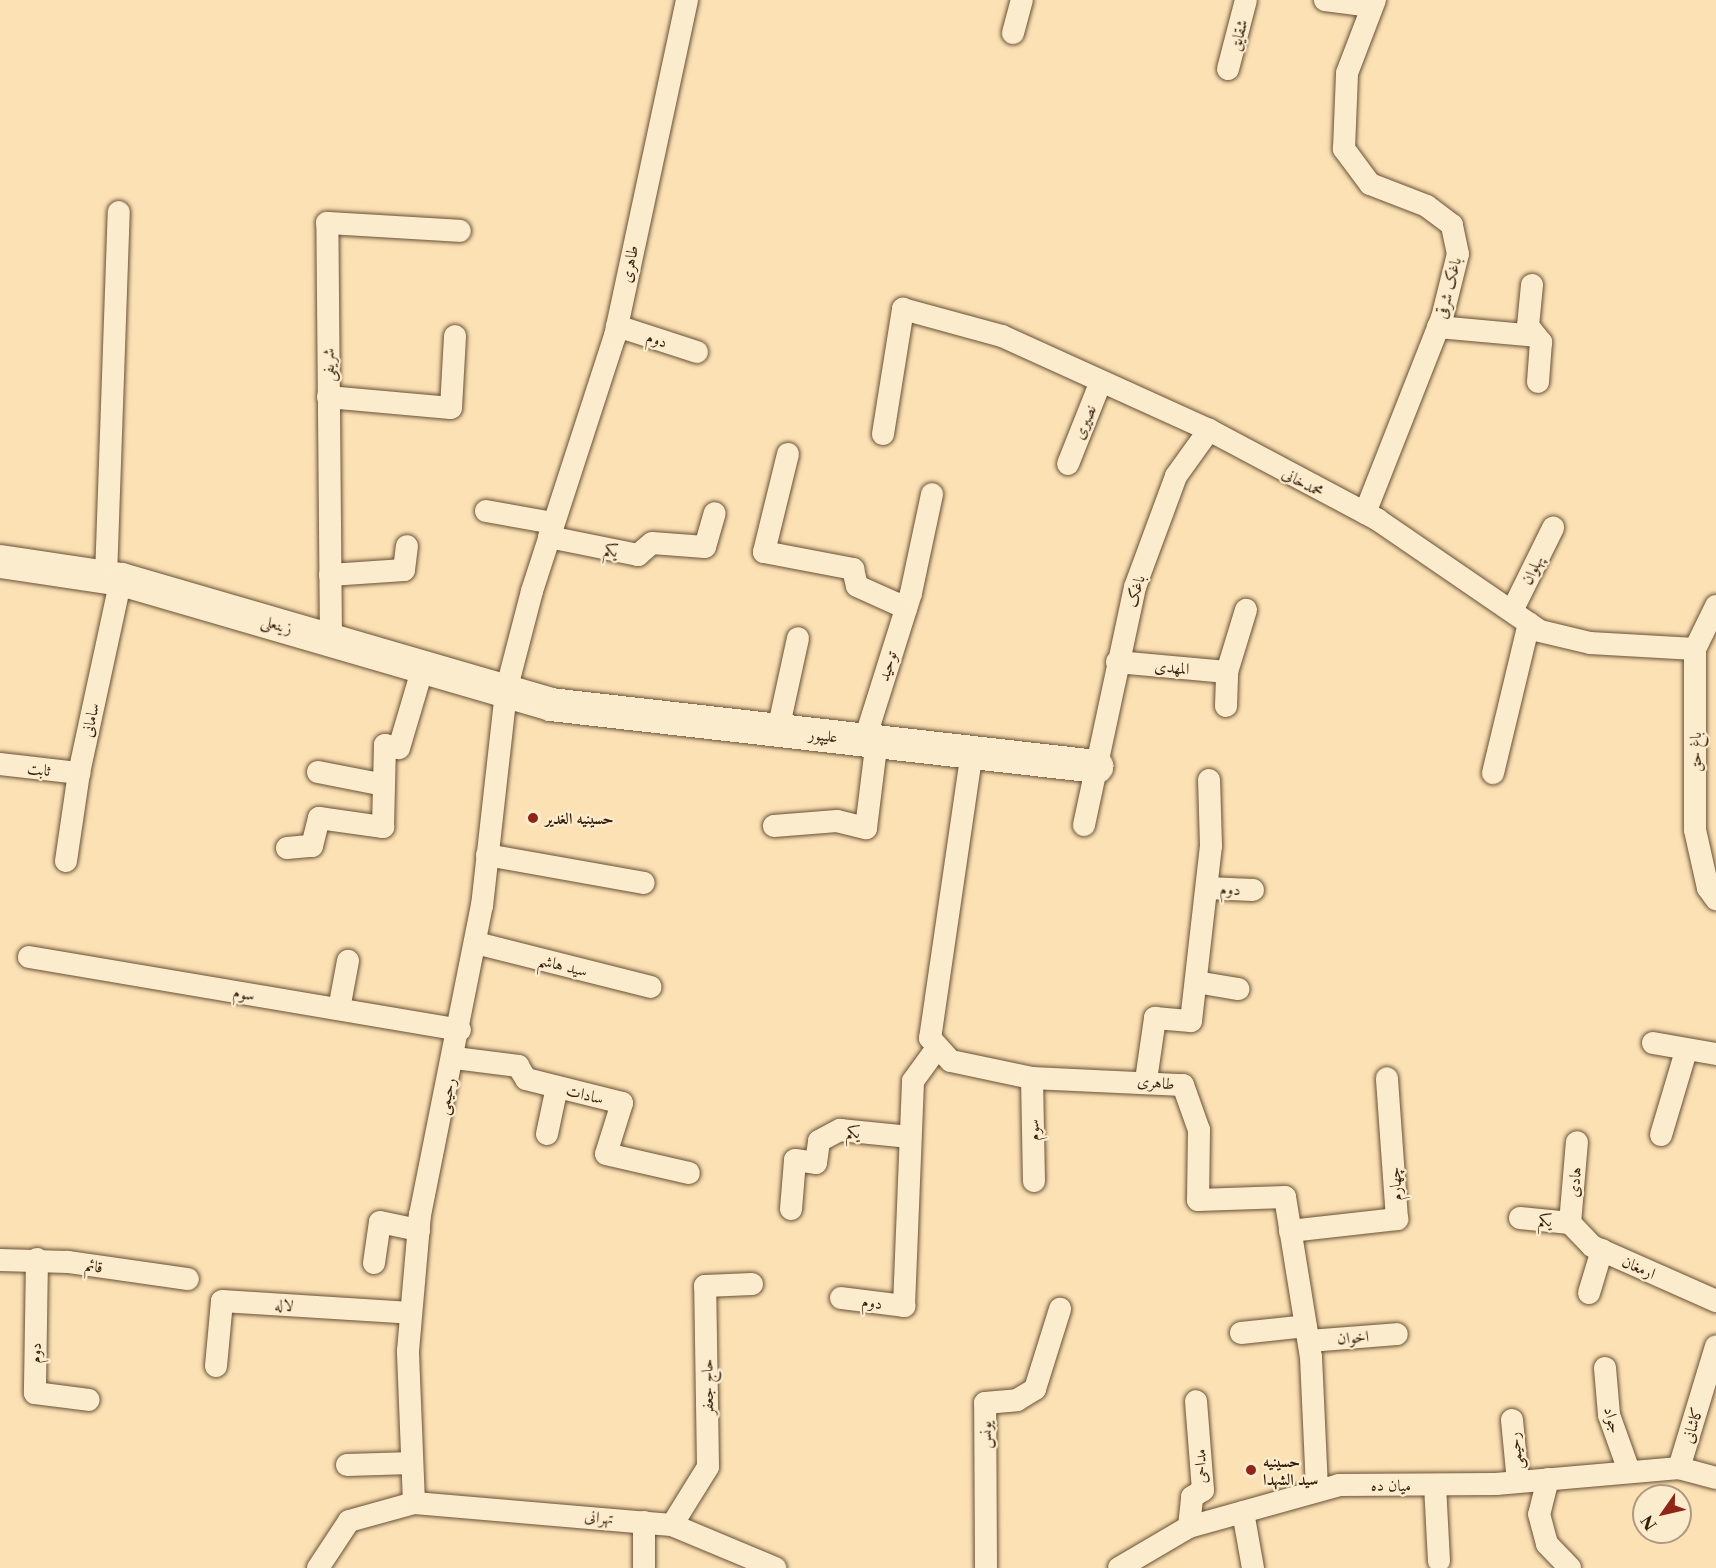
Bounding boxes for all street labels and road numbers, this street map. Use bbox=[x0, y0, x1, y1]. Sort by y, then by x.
street label: شقایق bbox=[1225, 17, 1251, 53]
street label: طاهری bbox=[616, 244, 642, 284]
street label: باغک شرقی bbox=[1431, 255, 1465, 321]
street label: دوم bbox=[644, 327, 670, 351]
street label: شریفی bbox=[318, 348, 338, 382]
street label: نصیری bbox=[1068, 402, 1100, 442]
street label: محمدخانی bbox=[1279, 463, 1327, 501]
street label: یکم bbox=[602, 539, 620, 561]
street label: پهلوان bbox=[1517, 552, 1547, 588]
street label: باغک bbox=[1121, 573, 1149, 609]
street label: زینعلی bbox=[259, 610, 295, 638]
street label: توحید bbox=[873, 649, 901, 683]
street label: المهدی bbox=[1154, 656, 1190, 678]
street label: سامانی bbox=[77, 701, 103, 739]
street label: علیپور bbox=[808, 724, 838, 746]
street label: باغ حق bbox=[1685, 732, 1705, 772]
street label: ثابت bbox=[26, 758, 52, 780]
street label: دوم bbox=[1219, 879, 1241, 899]
street label: سید هاشم bbox=[536, 950, 590, 980]
street label: سوم bbox=[232, 982, 256, 1004]
street label: طاهری bbox=[1136, 1070, 1176, 1094]
street label: رحیمی bbox=[432, 1076, 460, 1116]
street label: سادات bbox=[564, 1080, 606, 1108]
street label: سوم bbox=[1023, 1119, 1043, 1141]
street label: یکم bbox=[845, 1122, 861, 1142]
street label: چهارم bbox=[1384, 1166, 1406, 1202]
street label: هادی bbox=[1563, 1166, 1585, 1198]
street label: یکم bbox=[1537, 1210, 1553, 1230]
street label: ارمغان bbox=[1619, 1251, 1659, 1283]
street label: قائم bbox=[84, 1255, 104, 1277]
street label: دوم bbox=[860, 1291, 884, 1313]
street label: لاله bbox=[274, 1295, 294, 1315]
street label: اخوان bbox=[1336, 1326, 1370, 1348]
street label: دوم bbox=[25, 1342, 45, 1364]
street label: حاج جعفر bbox=[697, 1359, 717, 1415]
street label: جواد bbox=[1600, 1405, 1626, 1435]
street label: کاشانی bbox=[1677, 1405, 1707, 1445]
street label: یونس bbox=[975, 1421, 995, 1449]
street label: رحیمی bbox=[1503, 1431, 1527, 1471]
street label: مداحی bbox=[1190, 1448, 1210, 1484]
street label: میان ده bbox=[1371, 1475, 1411, 1495]
street label: تهرانی bbox=[583, 1506, 615, 1528]

